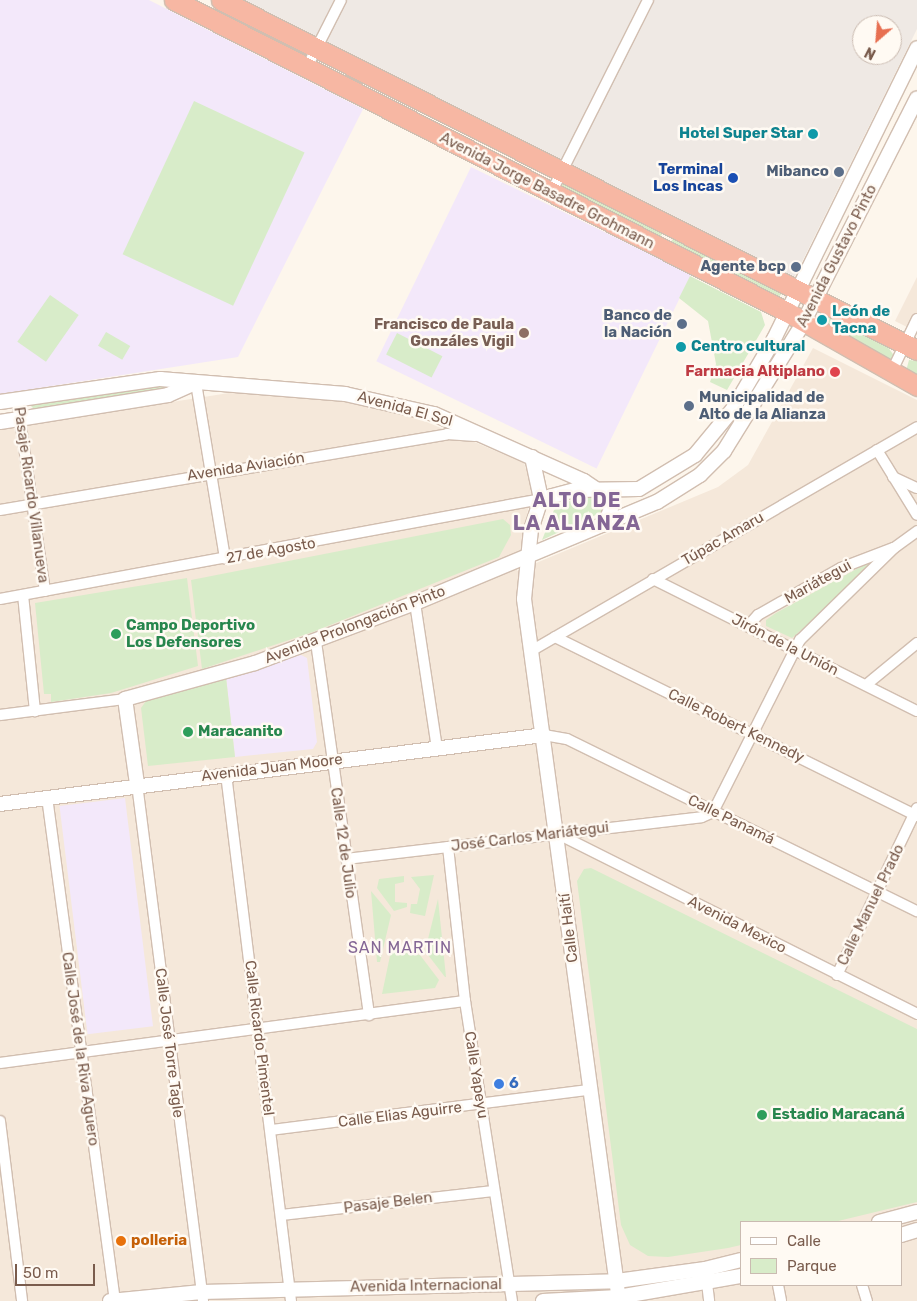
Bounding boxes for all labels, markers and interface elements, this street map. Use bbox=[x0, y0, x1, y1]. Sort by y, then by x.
north arrow bbox=[852, 15, 902, 65]
text: N bbox=[862, 43, 879, 63]
place label: Hotel Super Star bbox=[679, 125, 803, 143]
marker: Hotel Super Star bbox=[807, 128, 819, 140]
street label: Avenida Jorge Basadre Grohmann bbox=[437, 129, 657, 253]
place label: Terminal Los Incas bbox=[653, 160, 723, 195]
place label: Mibanco bbox=[766, 163, 829, 181]
marker: Mibanco bbox=[833, 166, 845, 178]
marker: Terminal Los Incas bbox=[727, 172, 739, 184]
street label: Avenida Gustavo Pinto bbox=[793, 182, 881, 330]
place label: Agente bcp bbox=[700, 258, 786, 276]
marker: Agente bcp bbox=[790, 261, 802, 273]
place label: León de Tacna bbox=[832, 302, 890, 337]
place label: Banco de la Nación bbox=[603, 306, 672, 341]
marker: León de Tacna bbox=[816, 314, 828, 326]
place label: Francisco de Paula Gonzáles Vigil bbox=[374, 315, 514, 350]
marker: Banco de la Nación bbox=[676, 318, 688, 330]
marker: Francisco de Paula Gonzáles Vigil bbox=[518, 327, 530, 339]
place label: Centro cultural bbox=[691, 338, 805, 356]
marker: Centro cultural bbox=[675, 341, 687, 353]
place label: Farmacia Altiplano bbox=[685, 363, 825, 381]
marker: Farmacia Altiplano bbox=[829, 366, 841, 378]
street label: Avenida El Sol bbox=[356, 388, 454, 430]
place label: Municipalidad de Alto de la Alianza bbox=[699, 388, 826, 423]
marker: Municipalidad de Alto de la Alianza bbox=[683, 400, 695, 412]
street label: Pasaje Ricardo Villanueva bbox=[10, 406, 52, 584]
street label: Avenida Aviación bbox=[186, 449, 306, 485]
district label: ALTO DE LA ALIANZA bbox=[511, 489, 643, 536]
street label: Túpac Amaru bbox=[679, 508, 767, 570]
street label: 27 de Agosto bbox=[225, 534, 317, 568]
street label: Mariátegui bbox=[781, 556, 855, 608]
street label: Avenida Prolongación Pinto bbox=[262, 582, 448, 668]
street label: Jirón de la Unión bbox=[729, 610, 841, 680]
place label: Campo Deportivo Los Defensores bbox=[126, 616, 255, 651]
marker: Campo Deportivo Los Defensores bbox=[110, 628, 122, 640]
street label: Calle Robert Kennedy bbox=[665, 685, 807, 767]
place label: Maracanito bbox=[198, 723, 283, 741]
marker: Maracanito bbox=[182, 726, 194, 738]
street label: Avenida Juan Moore bbox=[200, 750, 344, 786]
street label: Calle 12 de Julio bbox=[326, 786, 360, 900]
street label: Calle Panamá bbox=[685, 791, 777, 849]
street label: José Carlos Mariátegui bbox=[450, 818, 610, 856]
street label: Calle Manuel Prado bbox=[834, 841, 908, 969]
street label: Calle Haití bbox=[556, 892, 582, 964]
street label: Avenida Mexico bbox=[685, 892, 789, 958]
district label: SAN MARTIN bbox=[347, 938, 453, 958]
street label: Calle José de la Riva Aguero bbox=[57, 951, 103, 1147]
street label: Calle Ricardo Pimentel bbox=[241, 959, 277, 1117]
street label: Calle José Torre Tagle bbox=[151, 967, 187, 1119]
street label: Calle Yapeyu bbox=[460, 1030, 492, 1120]
place label: 6 bbox=[509, 1075, 519, 1093]
marker: 6 bbox=[493, 1078, 505, 1090]
street label: Calle Elias Aguirre bbox=[337, 1098, 463, 1132]
place label: Estadio Maracaná bbox=[772, 1106, 905, 1124]
marker: Estadio Maracaná bbox=[756, 1109, 768, 1121]
street label: Pasaje Belen bbox=[343, 1189, 433, 1217]
legend bbox=[740, 1221, 902, 1286]
place label: polleria bbox=[131, 1232, 187, 1250]
text: Calle bbox=[787, 1232, 821, 1250]
marker: polleria bbox=[115, 1235, 127, 1247]
scale bar bbox=[18, 1254, 98, 1286]
text: Parque bbox=[787, 1257, 837, 1275]
text: 50 m bbox=[23, 1264, 58, 1282]
street label: Avenida Internacional bbox=[350, 1276, 502, 1296]

